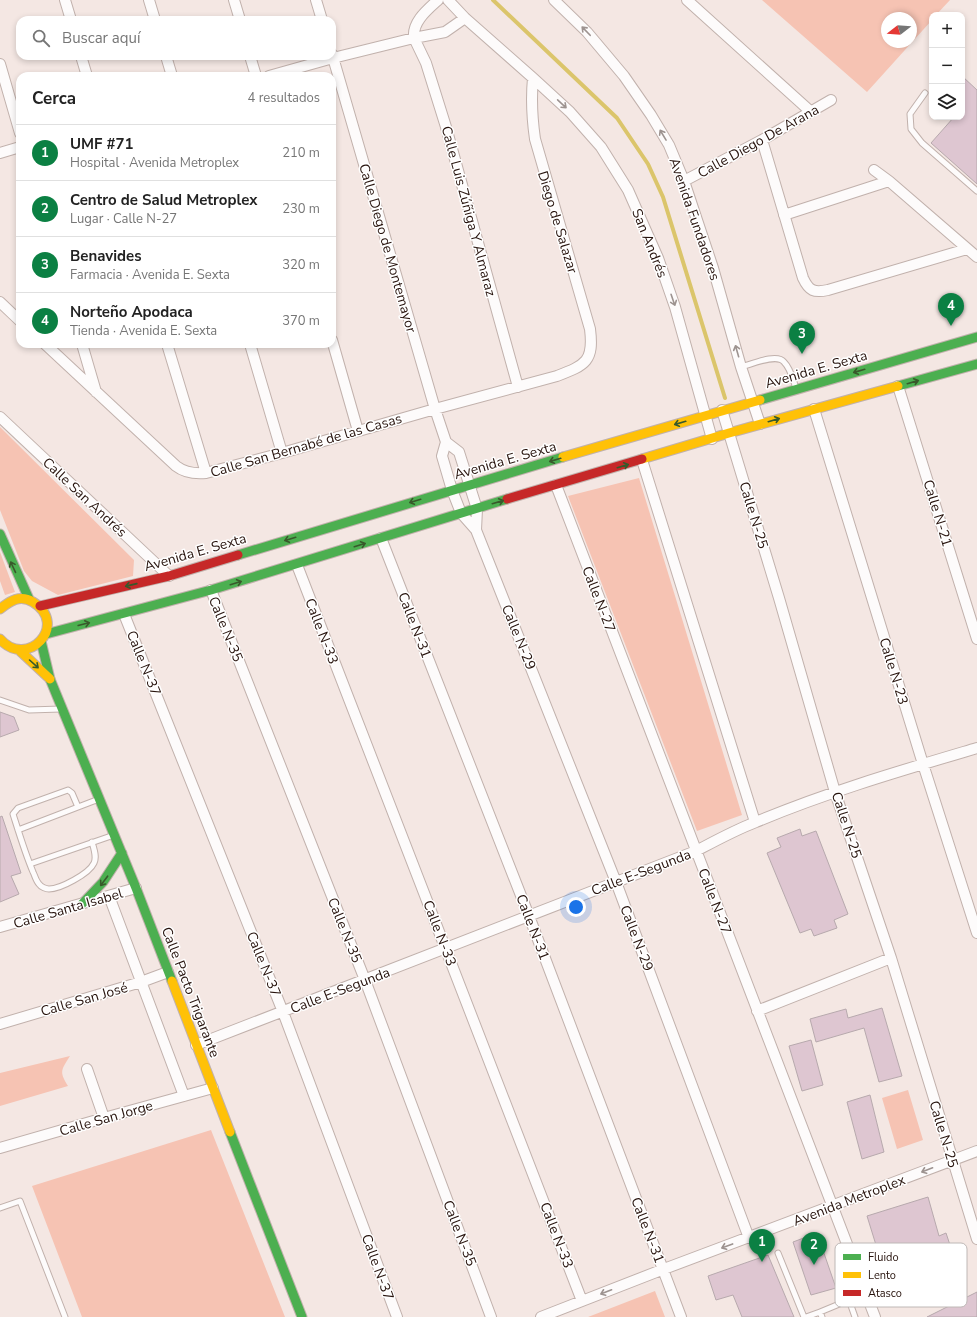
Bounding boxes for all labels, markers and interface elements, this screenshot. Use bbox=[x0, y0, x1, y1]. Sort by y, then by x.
north arrow bbox=[881, 12, 917, 48]
map controls bbox=[929, 12, 965, 120]
button: + bbox=[929, 12, 965, 48]
search box bbox=[16, 16, 336, 60]
one-way arrow bbox=[581, 26, 591, 36]
icon: search bbox=[30, 27, 52, 49]
text: Buscar aquí bbox=[62, 28, 140, 48]
button: − bbox=[929, 48, 965, 84]
button: layers bbox=[929, 84, 965, 120]
text: Cerca bbox=[32, 87, 76, 110]
text: 4 resultados bbox=[248, 89, 320, 107]
one-way arrow bbox=[557, 99, 567, 109]
street label: Calle Diego De Arana bbox=[694, 100, 822, 183]
street label: Calle Luis Zúñiga Y Almaraz bbox=[437, 124, 501, 299]
one-way arrow bbox=[659, 129, 667, 141]
text: UMF #71 bbox=[70, 134, 134, 154]
text: 1 bbox=[41, 144, 49, 162]
text: 210 m bbox=[282, 144, 320, 162]
text: Hospital · Avenida Metroplex bbox=[70, 154, 239, 172]
street label: Avenida Fundadores bbox=[665, 155, 725, 283]
street label: Calle Diego de Montemayor bbox=[354, 161, 421, 335]
street label: Diego de Salazar bbox=[533, 169, 582, 276]
text: Centro de Salud Metroplex bbox=[70, 190, 257, 210]
text: 2 bbox=[41, 200, 49, 218]
text: 230 m bbox=[282, 200, 320, 218]
street label: San Andrés bbox=[627, 206, 672, 281]
text: Lugar · Calle N-27 bbox=[70, 210, 177, 228]
text: Benavides bbox=[70, 246, 142, 266]
text: 3 bbox=[41, 256, 49, 274]
text: 320 m bbox=[282, 256, 320, 274]
text: Farmacia · Avenida E. Sexta bbox=[70, 266, 230, 284]
pin: 4 bbox=[938, 293, 964, 326]
one-way arrow bbox=[669, 294, 677, 306]
text: Norteño Apodaca bbox=[70, 302, 193, 322]
text: 4 bbox=[41, 312, 49, 330]
text: 370 m bbox=[282, 312, 320, 330]
pin: 3 bbox=[789, 321, 815, 354]
text: Tienda · Avenida E. Sexta bbox=[70, 322, 217, 340]
one-way arrow bbox=[733, 344, 740, 357]
street label: Avenida E. Sexta bbox=[763, 346, 869, 393]
one-way arrow bbox=[853, 368, 866, 375]
one-way arrow bbox=[906, 378, 919, 385]
street label: Calle San Bernabé de las Casas bbox=[208, 409, 404, 482]
one-way arrow bbox=[768, 416, 781, 424]
one-way arrow bbox=[674, 420, 687, 427]
street label: Avenida E. Sexta bbox=[452, 437, 558, 484]
street label: Calle San Andrés bbox=[38, 453, 131, 542]
one-way arrow bbox=[549, 457, 562, 464]
one-way arrow bbox=[616, 462, 629, 469]
street label: Calle N-21 bbox=[918, 477, 957, 549]
street label: Calle N-25 bbox=[734, 479, 773, 551]
one-way arrow bbox=[408, 498, 421, 505]
one-way arrow bbox=[492, 498, 505, 505]
street label: Avenida E. Sexta bbox=[142, 529, 248, 576]
one-way arrow bbox=[284, 536, 297, 543]
one-way arrow bbox=[354, 541, 367, 548]
one-way arrow bbox=[9, 561, 17, 573]
street label: Calle N-27 bbox=[577, 564, 620, 635]
one-way arrow bbox=[229, 579, 242, 586]
one-way arrow bbox=[125, 581, 138, 589]
street label: Calle N-31 bbox=[393, 590, 436, 661]
street label: Calle N-35 bbox=[204, 594, 247, 665]
street label: Calle N-33 bbox=[300, 596, 343, 667]
street label: Calle N-29 bbox=[497, 602, 540, 673]
one-way arrow bbox=[77, 620, 90, 628]
street label: Calle N-37 bbox=[122, 628, 165, 699]
street label: Calle N-23 bbox=[874, 635, 913, 707]
one-way arrow bbox=[29, 660, 40, 669]
street label: Calle N-25 bbox=[827, 789, 866, 861]
street label: Calle E-Segunda bbox=[589, 845, 694, 900]
street label: Calle N-27 bbox=[693, 866, 736, 937]
one-way arrow bbox=[100, 875, 108, 886]
street label: Calle Santa Isabel bbox=[11, 884, 126, 933]
street label: Calle N-31 bbox=[511, 892, 554, 963]
street label: Calle N-35 bbox=[323, 895, 366, 966]
your location bbox=[566, 897, 586, 917]
street label: Calle N-33 bbox=[418, 898, 461, 969]
street label: Calle N-29 bbox=[615, 903, 658, 974]
street label: Calle Pacto Trigarante bbox=[157, 924, 224, 1060]
street label: Calle N-37 bbox=[242, 929, 285, 1000]
street label: Calle E-Segunda bbox=[288, 963, 393, 1018]
street label: Calle San José bbox=[38, 978, 130, 1021]
street label: Calle San Jorge bbox=[57, 1096, 155, 1141]
street label: Calle N-25 bbox=[924, 1098, 963, 1170]
one-way arrow bbox=[922, 1166, 934, 1174]
street label: Avenida Metroplex bbox=[790, 1170, 909, 1231]
street label: Calle N-31 bbox=[626, 1195, 669, 1266]
street label: Calle N-35 bbox=[438, 1198, 481, 1269]
street label: Calle N-33 bbox=[535, 1200, 578, 1271]
pin: 1 bbox=[749, 1229, 775, 1262]
street label: Calle N-37 bbox=[357, 1232, 398, 1303]
pin: 2 bbox=[801, 1232, 827, 1265]
one-way arrow bbox=[722, 1242, 734, 1250]
legend bbox=[835, 1243, 967, 1307]
text: Fluido bbox=[868, 1250, 899, 1265]
text: Lento bbox=[868, 1268, 896, 1283]
text: Atasco bbox=[868, 1286, 902, 1301]
one-way arrow bbox=[600, 1288, 612, 1296]

